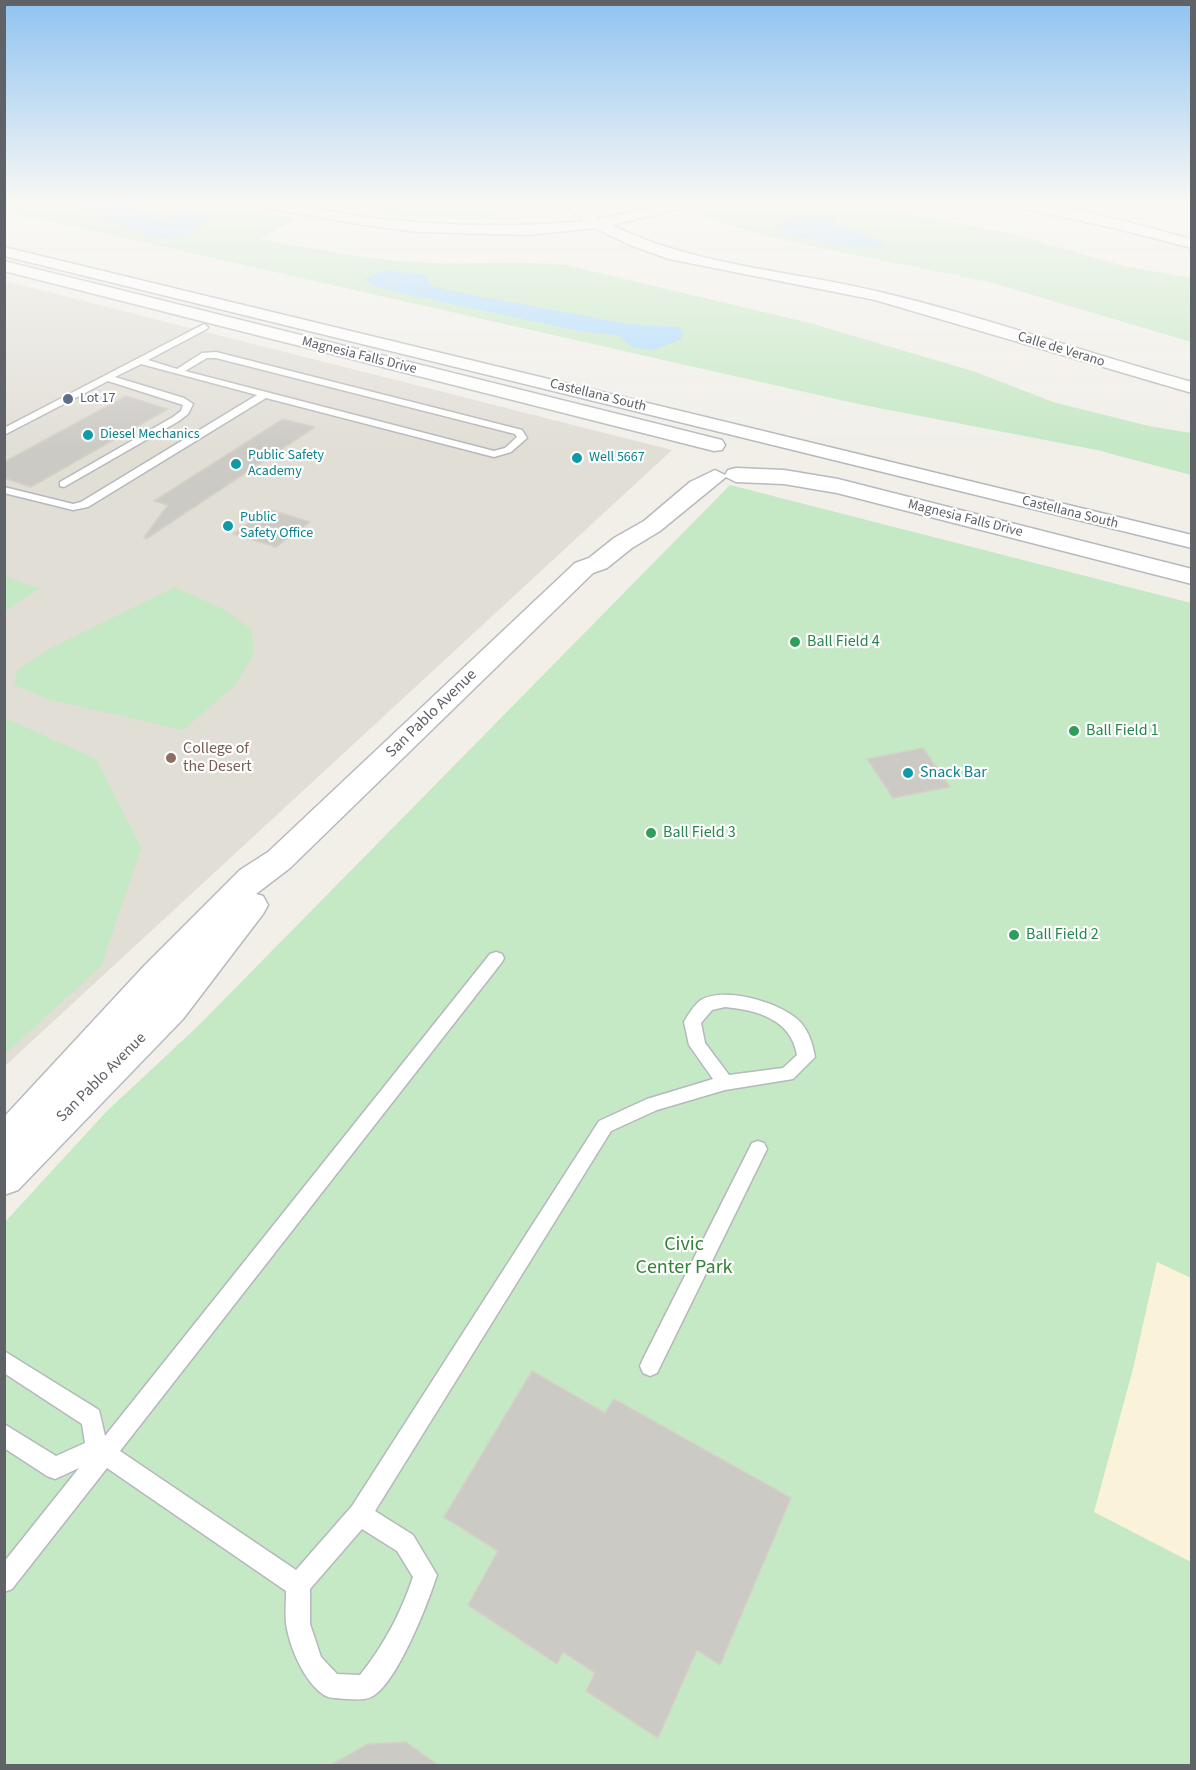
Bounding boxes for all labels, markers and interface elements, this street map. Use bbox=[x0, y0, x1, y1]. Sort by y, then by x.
street label: Calle de Verano bbox=[1015, 329, 1107, 371]
street label: Magnesia Falls Drive bbox=[300, 334, 418, 378]
street label: Castellana South bbox=[548, 376, 648, 416]
place label: Lot 17 bbox=[80, 391, 115, 407]
marker: Lot 17 bbox=[61, 392, 75, 406]
place label: Diesel Mechanics bbox=[100, 427, 200, 443]
marker: Diesel Mechanics bbox=[81, 428, 95, 442]
place label: Public Safety Academy bbox=[248, 448, 324, 480]
place label: Well 5667 bbox=[589, 450, 645, 466]
marker: Well 5667 bbox=[570, 451, 584, 465]
marker: Public Safety Academy bbox=[229, 457, 243, 471]
street label: Castellana South bbox=[1020, 493, 1120, 533]
street label: Magnesia Falls Drive bbox=[906, 497, 1024, 541]
place label: Public Safety Office bbox=[240, 510, 313, 542]
marker: Public Safety Office bbox=[221, 519, 235, 533]
place label: Ball Field 4 bbox=[807, 632, 880, 652]
marker: Ball Field 4 bbox=[788, 635, 802, 649]
street label: San Pablo Avenue bbox=[382, 666, 482, 762]
place label: Ball Field 1 bbox=[1086, 721, 1159, 741]
marker: Ball Field 1 bbox=[1067, 724, 1081, 738]
place label: College of the Desert bbox=[183, 739, 252, 777]
marker: College of the Desert bbox=[164, 751, 178, 765]
place label: Snack Bar bbox=[920, 763, 987, 783]
marker: Snack Bar bbox=[901, 766, 915, 780]
place label: Ball Field 3 bbox=[663, 823, 736, 843]
marker: Ball Field 3 bbox=[644, 826, 658, 840]
place label: Ball Field 2 bbox=[1026, 925, 1099, 945]
marker: Ball Field 2 bbox=[1007, 928, 1021, 942]
street label: San Pablo Avenue bbox=[53, 1029, 151, 1127]
park label: Civic Center Park bbox=[635, 1234, 733, 1281]

